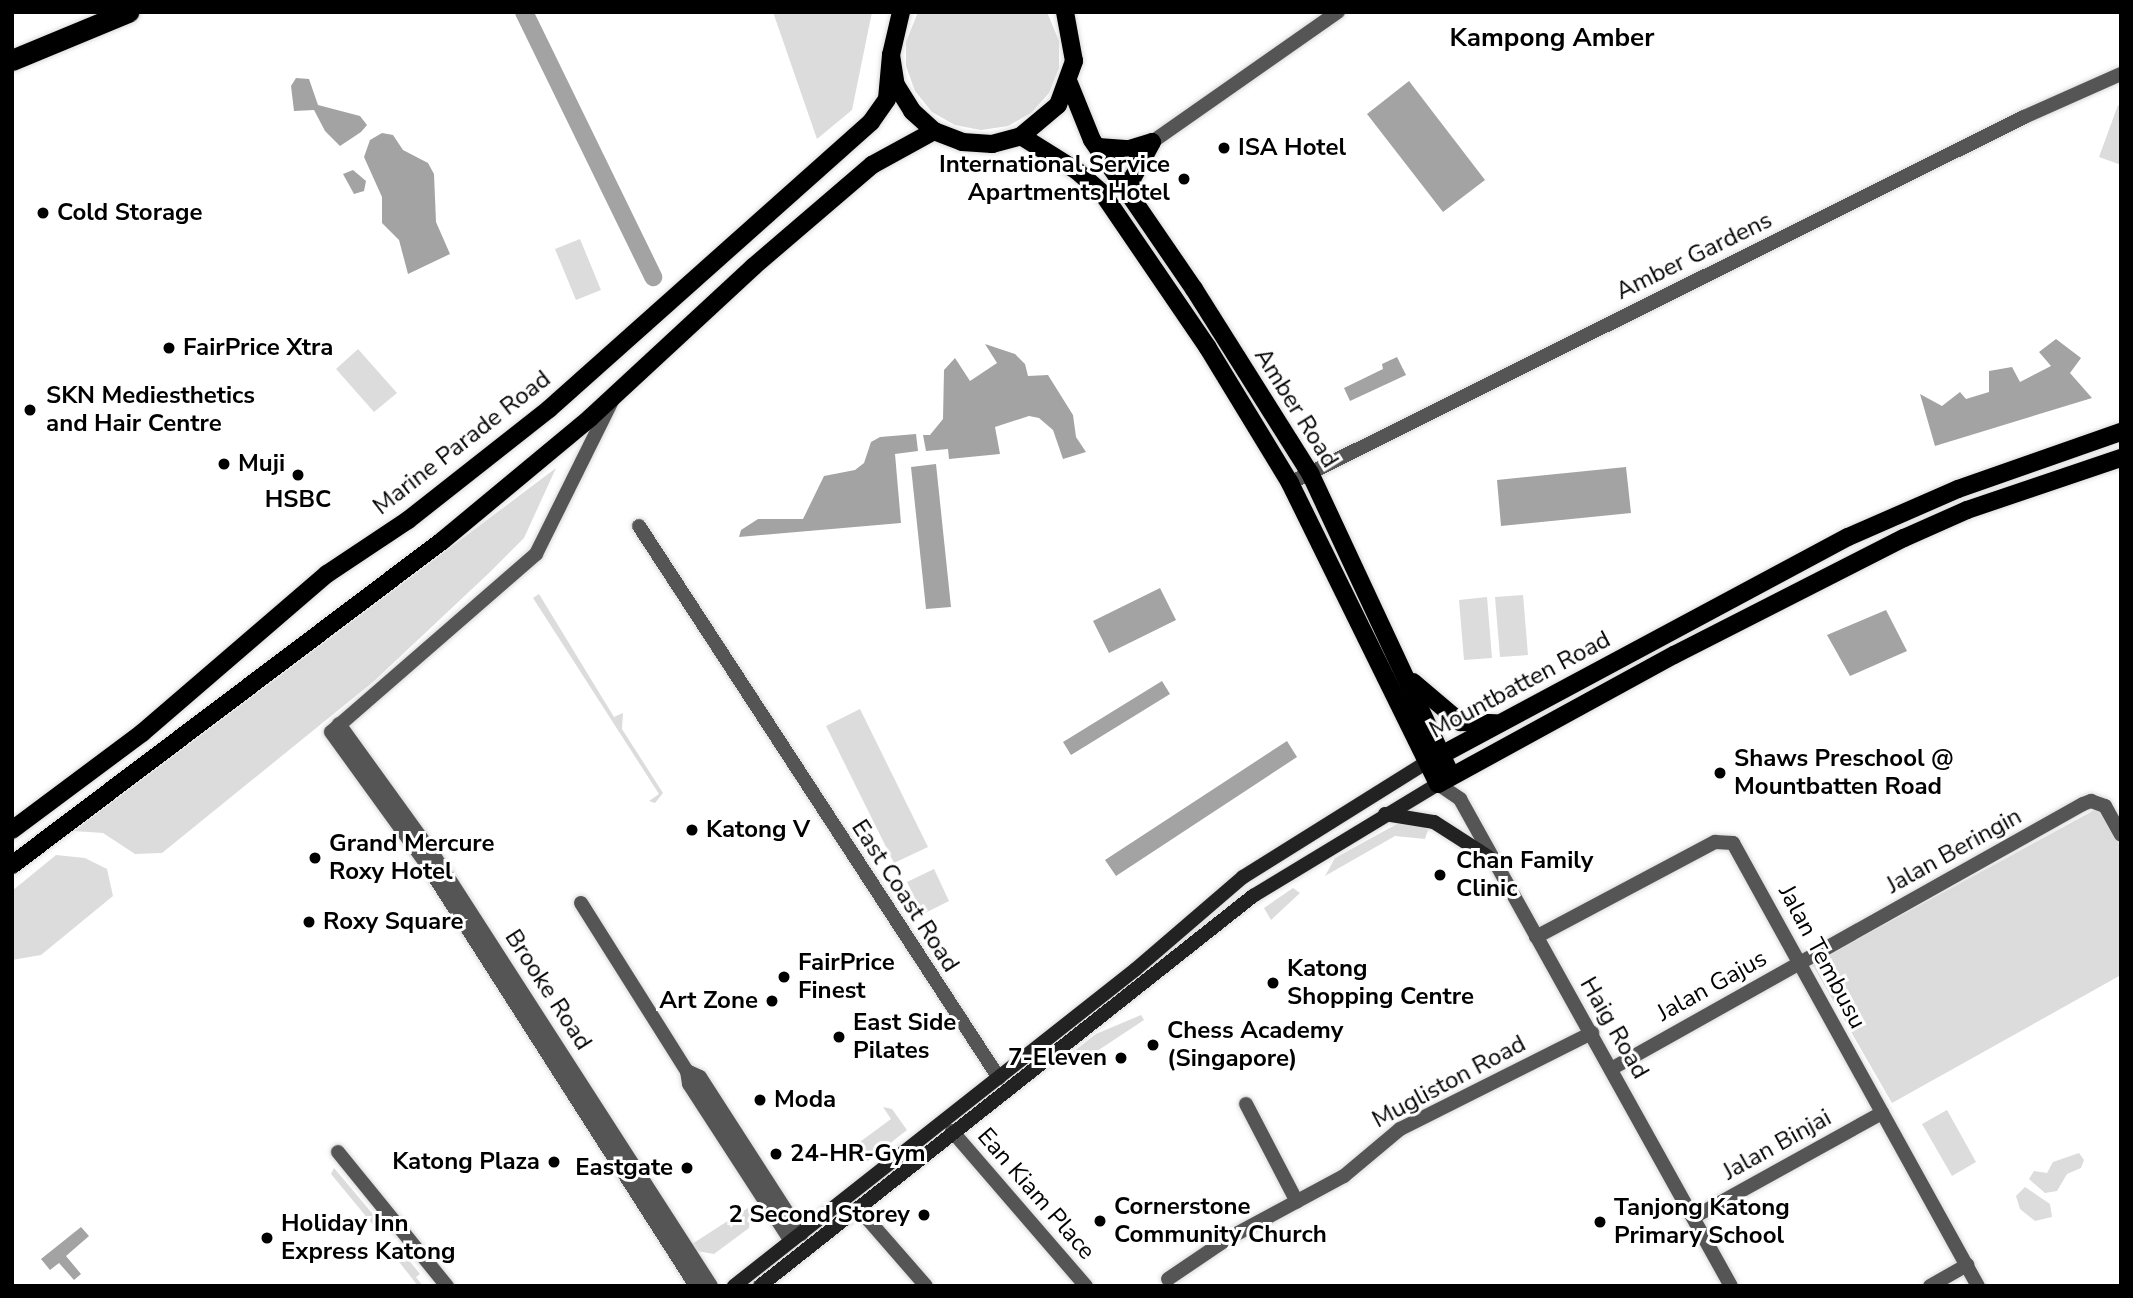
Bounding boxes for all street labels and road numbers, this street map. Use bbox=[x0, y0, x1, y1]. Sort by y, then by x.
street label: Amber Gardens bbox=[1611, 206, 1777, 306]
street label: Amber Road bbox=[1248, 343, 1344, 473]
street label: Marine Parade Road bbox=[368, 365, 556, 521]
street label: Mountbatten Road bbox=[1425, 625, 1615, 745]
street label: Jalan Beringin bbox=[1881, 802, 2027, 900]
street label: East Coast Road bbox=[845, 814, 965, 978]
street label: Jalan Tembusu bbox=[1772, 880, 1872, 1034]
street label: Brooke Road bbox=[498, 924, 598, 1056]
street label: Jalan Gajus bbox=[1652, 944, 1772, 1028]
street label: Haig Road bbox=[1573, 972, 1655, 1084]
street label: Mugliston Road bbox=[1367, 1030, 1531, 1134]
street label: Jalan Binjai bbox=[1718, 1103, 1836, 1187]
street label: Ean Kiam Place bbox=[971, 1122, 1101, 1266]

